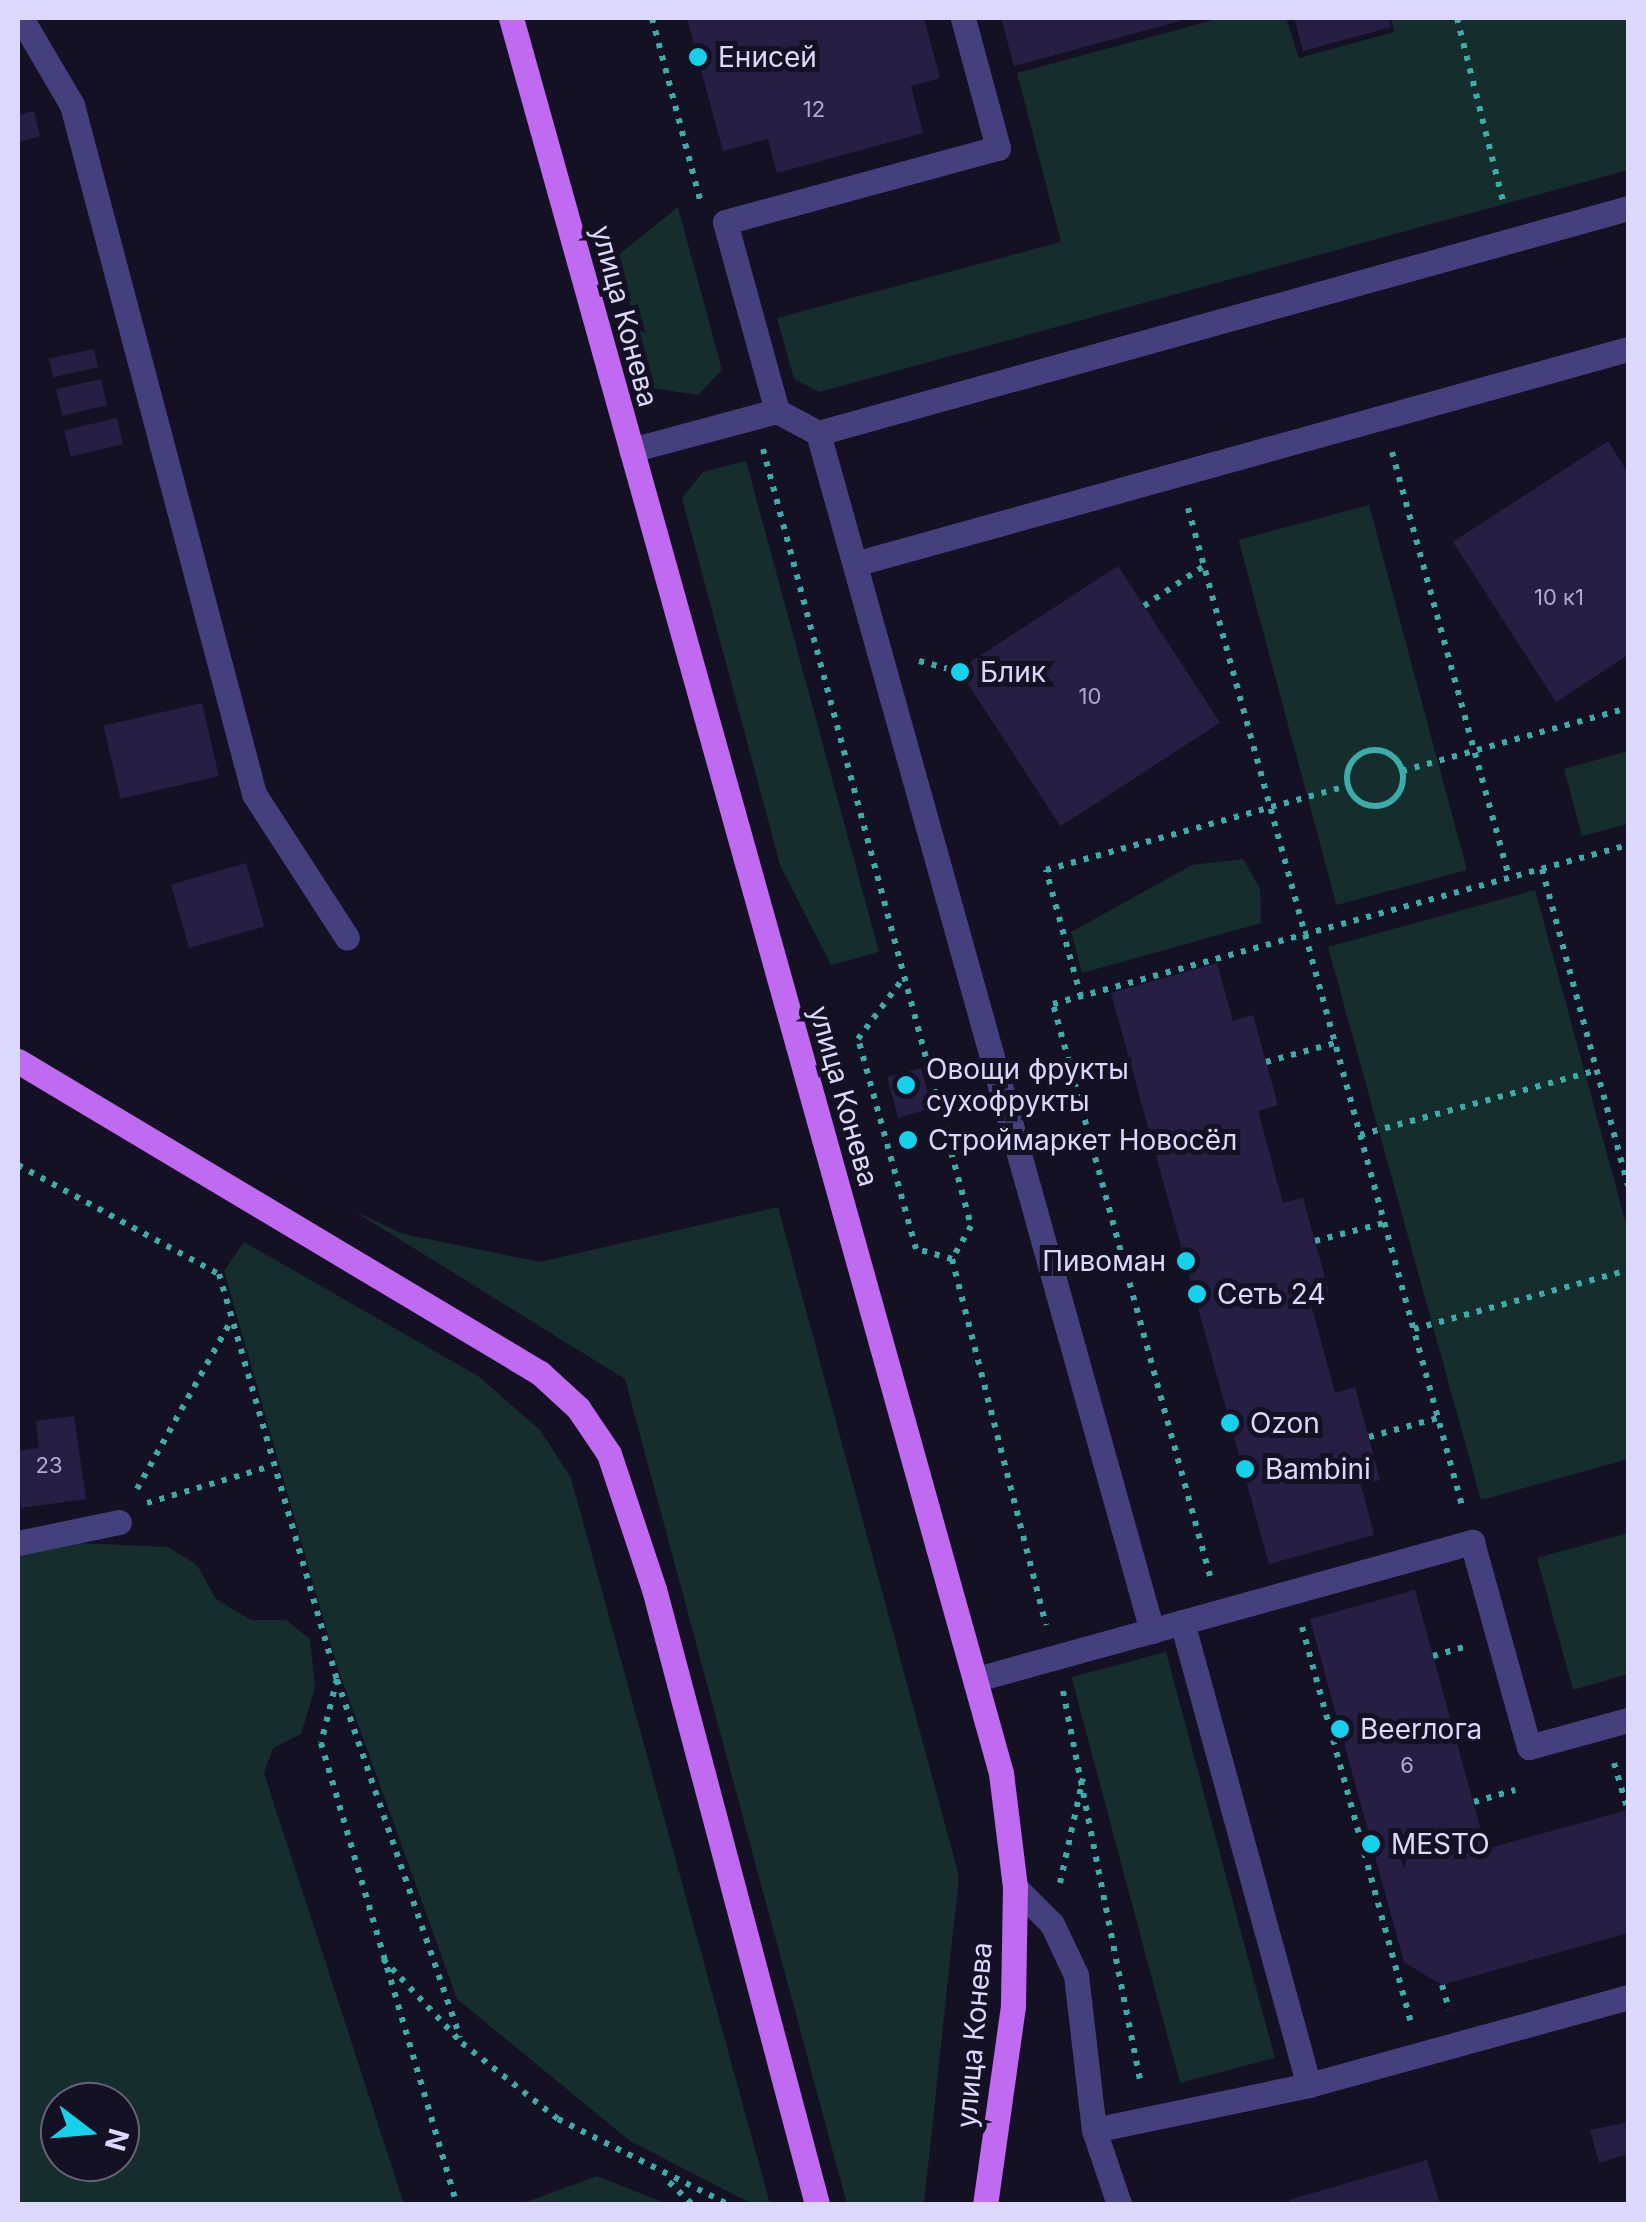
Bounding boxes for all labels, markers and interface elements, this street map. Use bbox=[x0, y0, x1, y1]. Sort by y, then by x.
place label: Енисей bbox=[718, 40, 817, 74]
marker: Енисей bbox=[687, 46, 709, 68]
house number: 12 bbox=[803, 97, 825, 123]
street label: улица Конева bbox=[585, 222, 665, 410]
house number: 10 к1 bbox=[1534, 585, 1584, 611]
place label: Блик bbox=[980, 655, 1046, 689]
marker: Блик bbox=[949, 661, 971, 683]
house number: 10 bbox=[1079, 684, 1101, 710]
street label: улица Конева bbox=[802, 1002, 886, 1190]
place label: Овощи фрукты сухофрукты bbox=[926, 1052, 1129, 1118]
marker: Овощи фрукты сухофрукты bbox=[895, 1074, 917, 1096]
place label: Строймаркет Новосёл bbox=[928, 1123, 1237, 1157]
marker: Строймаркет Новосёл bbox=[897, 1129, 919, 1151]
place label: Пивоман bbox=[1042, 1244, 1166, 1278]
marker: Пивоман bbox=[1175, 1250, 1197, 1272]
place label: Сеть 24 bbox=[1217, 1277, 1326, 1311]
marker: Сеть 24 bbox=[1186, 1283, 1208, 1305]
place label: Ozon bbox=[1250, 1406, 1320, 1440]
marker: Ozon bbox=[1219, 1412, 1241, 1434]
place label: Bambini bbox=[1265, 1452, 1371, 1486]
house number: 23 bbox=[35, 1453, 63, 1479]
marker: Bambini bbox=[1234, 1458, 1256, 1480]
place label: Beerлога bbox=[1360, 1712, 1482, 1746]
marker: Beerлога bbox=[1329, 1718, 1351, 1740]
house number: 6 bbox=[1400, 1753, 1414, 1779]
place label: MESTO bbox=[1391, 1827, 1490, 1861]
marker: MESTO bbox=[1360, 1833, 1382, 1855]
street label: улица Конева bbox=[949, 1941, 999, 2129]
north arrow bbox=[40, 2082, 140, 2182]
text: N bbox=[98, 2125, 136, 2155]

